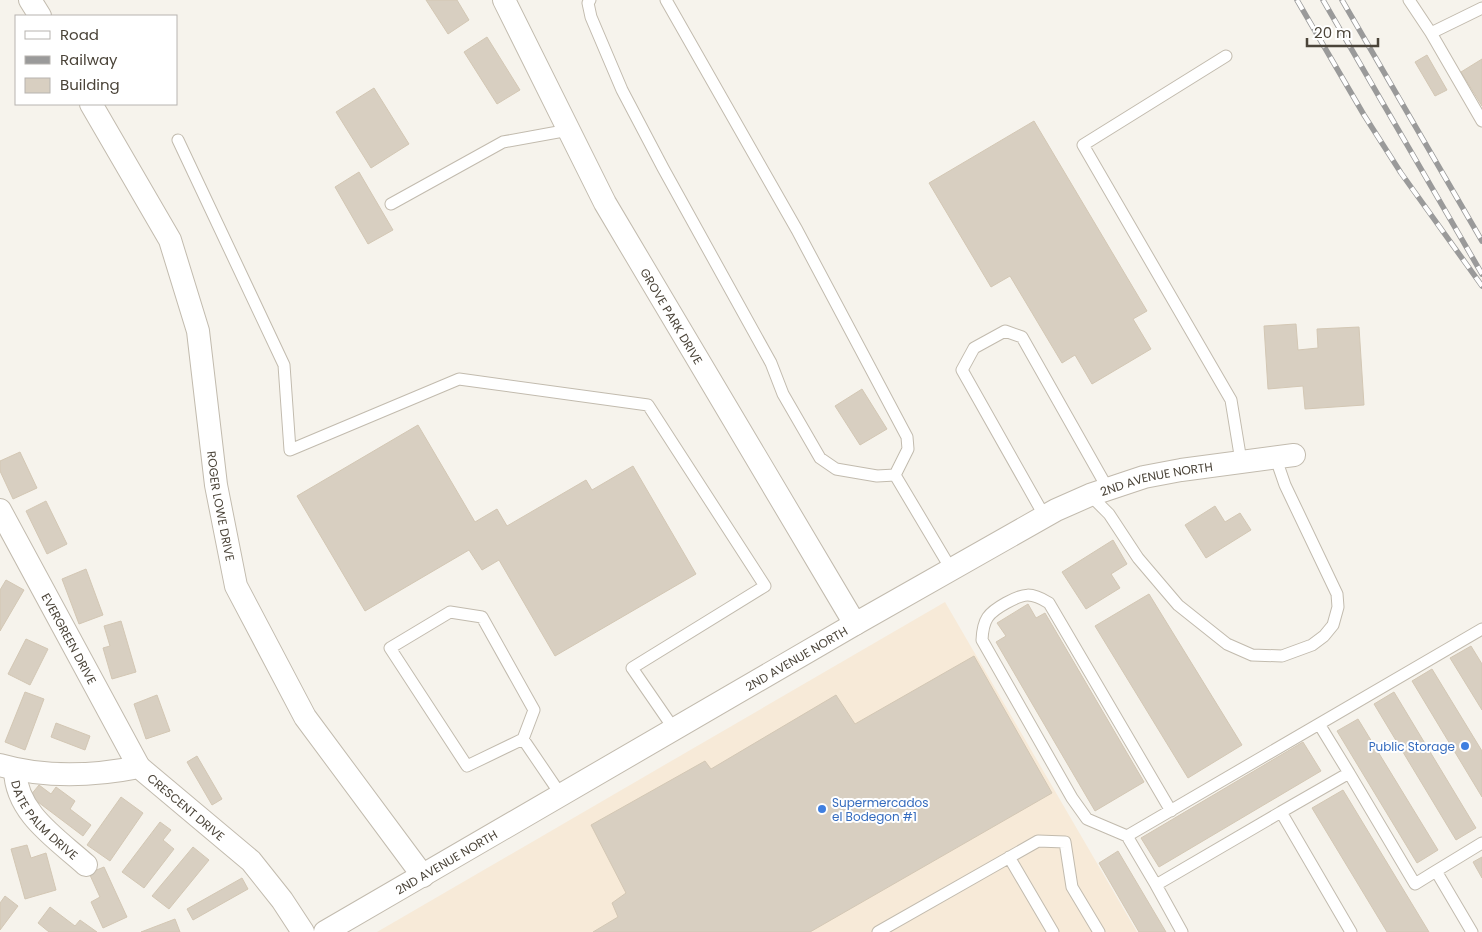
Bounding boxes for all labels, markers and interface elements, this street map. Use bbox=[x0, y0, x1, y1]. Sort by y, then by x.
legend bbox=[15, 15, 178, 105]
scale bar bbox=[1307, 15, 1378, 47]
text: 20 m bbox=[1314, 22, 1352, 43]
text: Road bbox=[60, 24, 99, 45]
text: Railway bbox=[60, 49, 118, 70]
text: Building bbox=[60, 74, 120, 95]
street label: GROVE PARK DRIVE bbox=[637, 265, 707, 367]
street label: ROGER LOWE DRIVE bbox=[204, 450, 239, 562]
street label: 2ND AVENUE NORTH bbox=[1098, 457, 1214, 500]
street label: EVERGREEN DRIVE bbox=[38, 590, 101, 687]
street label: 2ND AVENUE NORTH bbox=[742, 622, 850, 694]
place label: Public Storage bbox=[1369, 738, 1455, 755]
marker: Public Storage bbox=[1459, 740, 1471, 752]
street label: CRESCENT DRIVE bbox=[144, 769, 229, 844]
street label: DATE PALM DRIVE bbox=[8, 778, 82, 863]
place label: Supermercados el Bodegon #1 bbox=[832, 794, 928, 825]
marker: Supermercados el Bodegon #1 bbox=[816, 803, 828, 815]
street label: 2ND AVENUE NORTH bbox=[392, 825, 500, 898]

